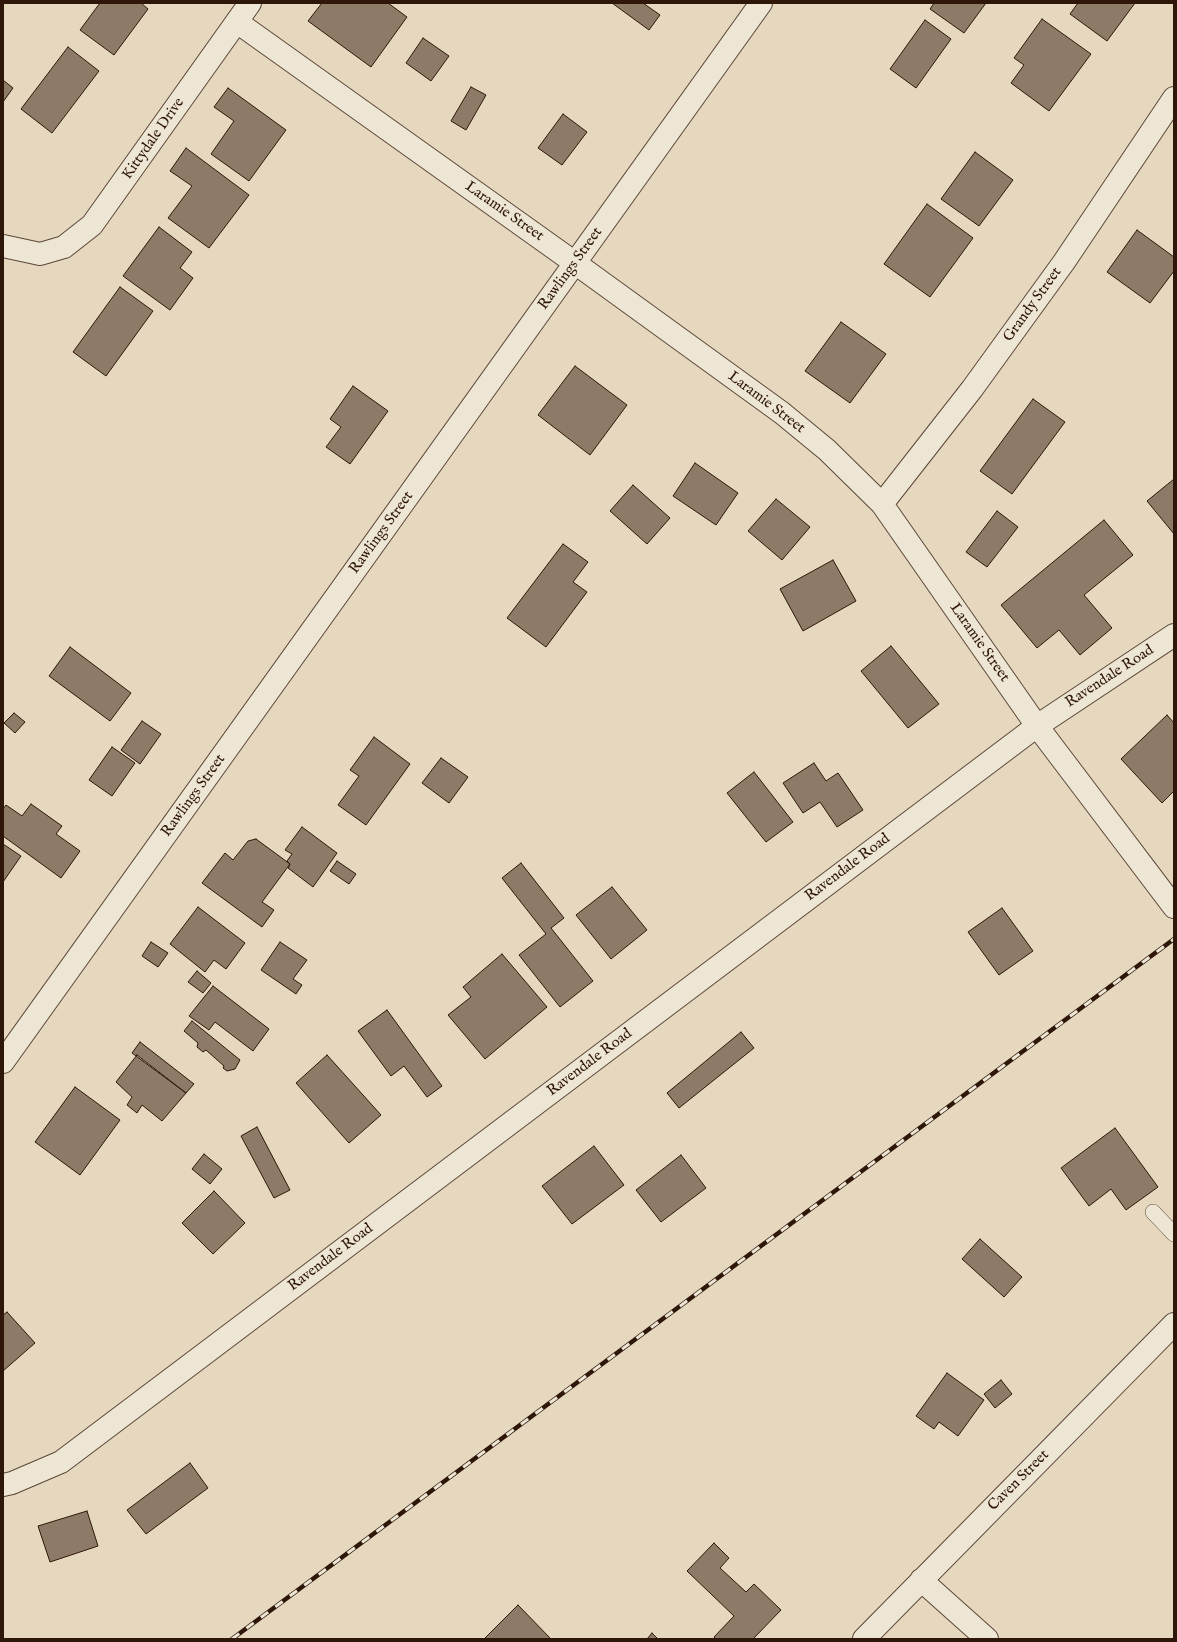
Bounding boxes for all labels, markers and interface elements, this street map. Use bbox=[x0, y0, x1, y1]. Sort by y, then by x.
street label: Kittydale Drive bbox=[119, 95, 189, 183]
street label: Laramie Street bbox=[461, 178, 547, 246]
street label: Rawlings Street bbox=[535, 224, 607, 314]
street label: Grandy Street bbox=[1000, 264, 1066, 346]
street label: Laramie Street bbox=[724, 368, 808, 438]
street label: Rawlings Street bbox=[346, 488, 418, 578]
street label: Laramie Street bbox=[945, 600, 1013, 686]
street label: Ravendale Road bbox=[1062, 642, 1158, 712]
street label: Rawlings Street bbox=[158, 751, 230, 841]
street label: Ravendale Road bbox=[802, 830, 894, 906]
street label: Ravendale Road bbox=[544, 1025, 636, 1101]
street label: Ravendale Road bbox=[285, 1220, 377, 1296]
street label: Caven Street bbox=[985, 1447, 1053, 1515]

